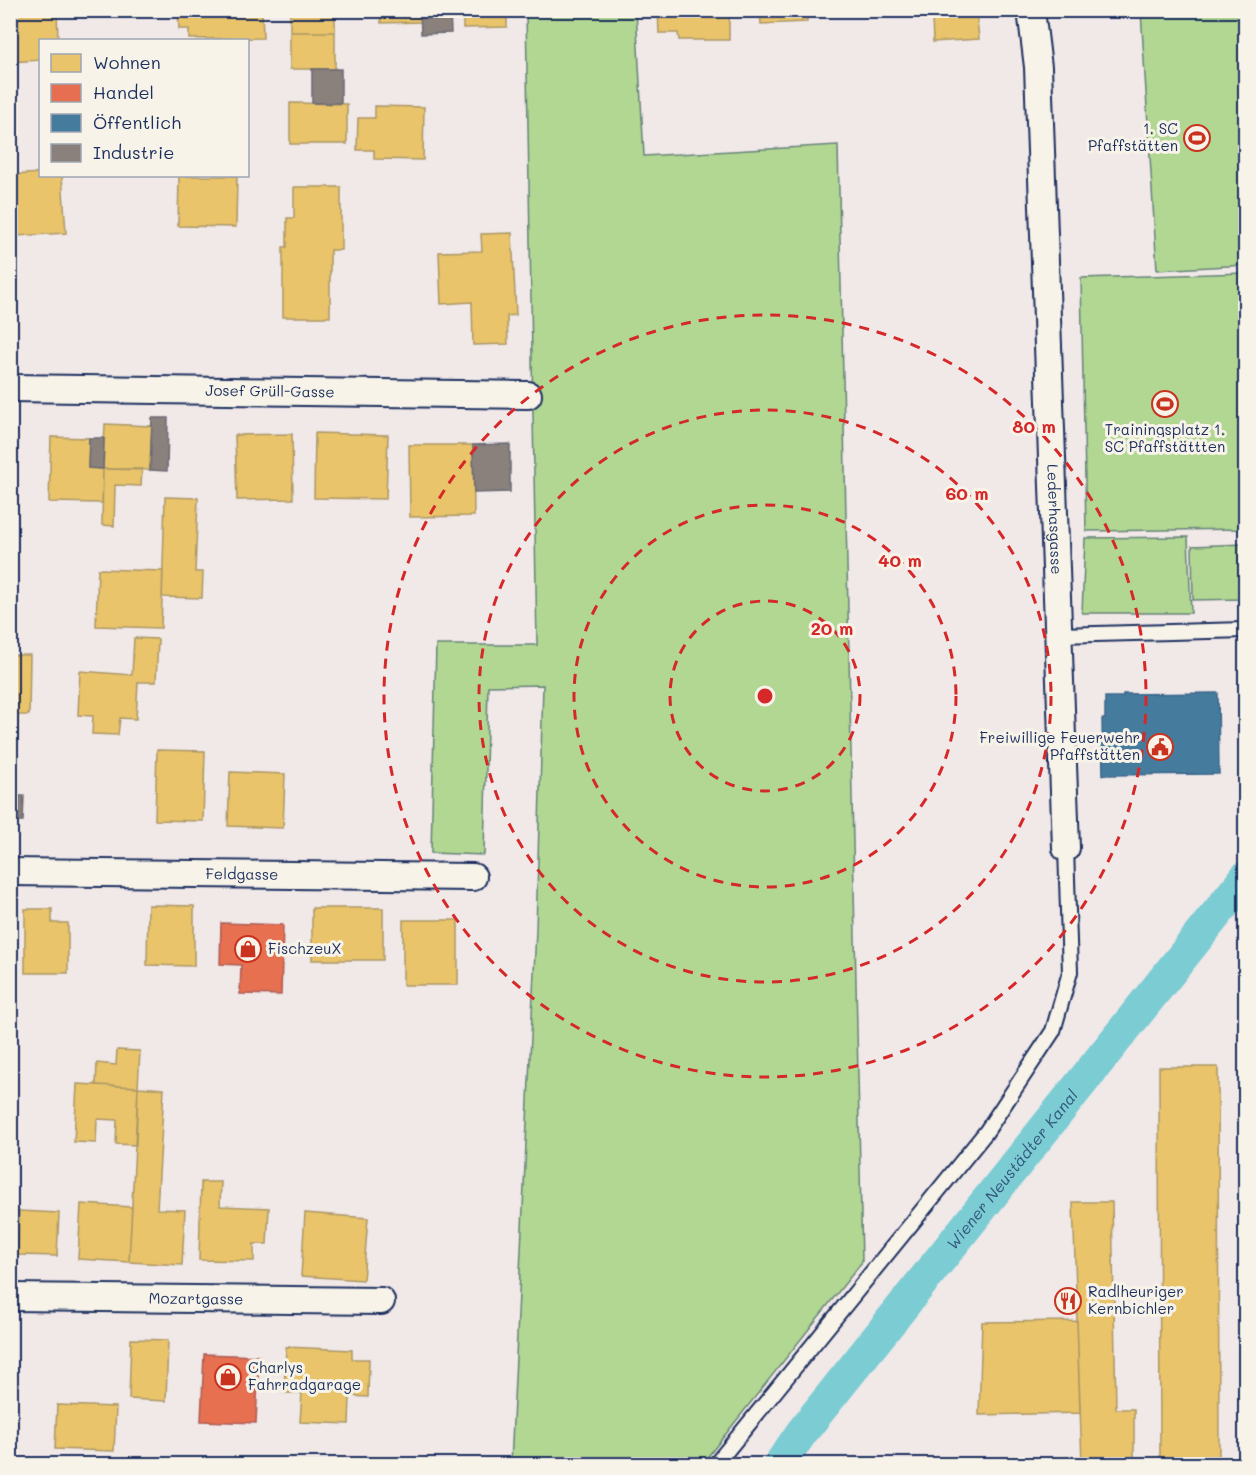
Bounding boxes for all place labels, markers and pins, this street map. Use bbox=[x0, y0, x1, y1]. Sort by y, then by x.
place label: 1. SC Pfaffstätten bbox=[1088, 118, 1178, 155]
sports icon: 1. SC Pfaffstätten bbox=[1182, 123, 1212, 153]
sports icon: Trainingsplatz 1. SC Pfaffstättten bbox=[1150, 389, 1180, 419]
place label: Trainingsplatz 1. SC Pfaffstättten bbox=[1105, 419, 1225, 456]
centre of rings bbox=[755, 686, 775, 706]
place label: Freiwillige Feuerwehr Pfaffstätten bbox=[979, 727, 1140, 764]
public building icon: Freiwillige Feuerwehr Pfaffstätten bbox=[1145, 732, 1175, 762]
shop icon: FischzeuX bbox=[233, 934, 263, 964]
place label: FischzeuX bbox=[268, 938, 341, 958]
place label: Radlheuriger Kernbichler bbox=[1088, 1281, 1184, 1318]
restaurant icon: Radlheuriger Kernbichler bbox=[1053, 1286, 1083, 1316]
place label: Charlys Fahrradgarage bbox=[248, 1357, 361, 1394]
shop icon: Charlys Fahrradgarage bbox=[213, 1362, 243, 1392]

